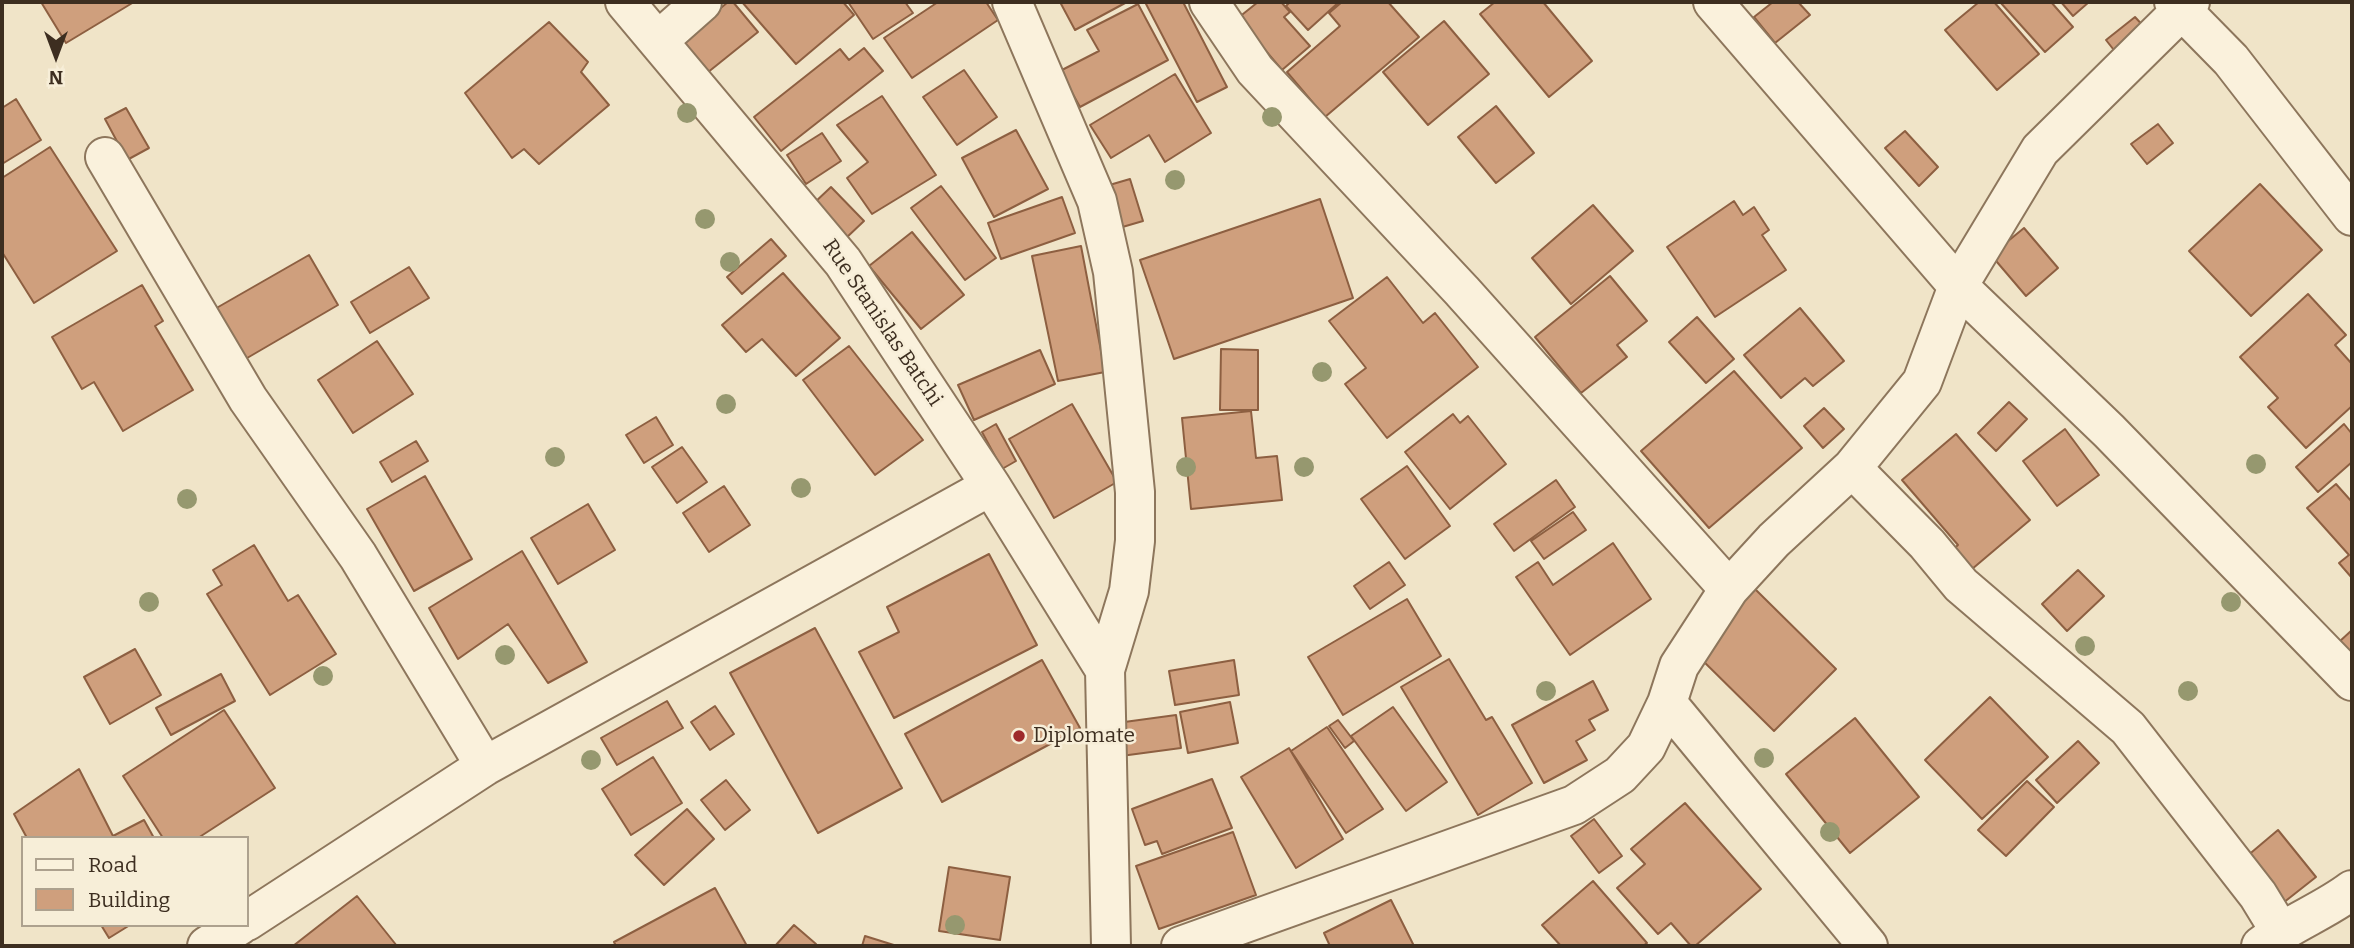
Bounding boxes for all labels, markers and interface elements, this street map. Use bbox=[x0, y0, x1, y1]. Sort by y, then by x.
north arrow bbox=[21, 21, 91, 91]
text: N bbox=[49, 66, 63, 89]
street label: Rue Stanislas Batchi bbox=[817, 235, 947, 411]
place label: Diplomate bbox=[1033, 723, 1135, 749]
marker: Diplomate bbox=[1011, 728, 1027, 744]
legend bbox=[21, 836, 248, 927]
text: Road bbox=[88, 852, 137, 878]
text: Building bbox=[88, 887, 170, 913]

